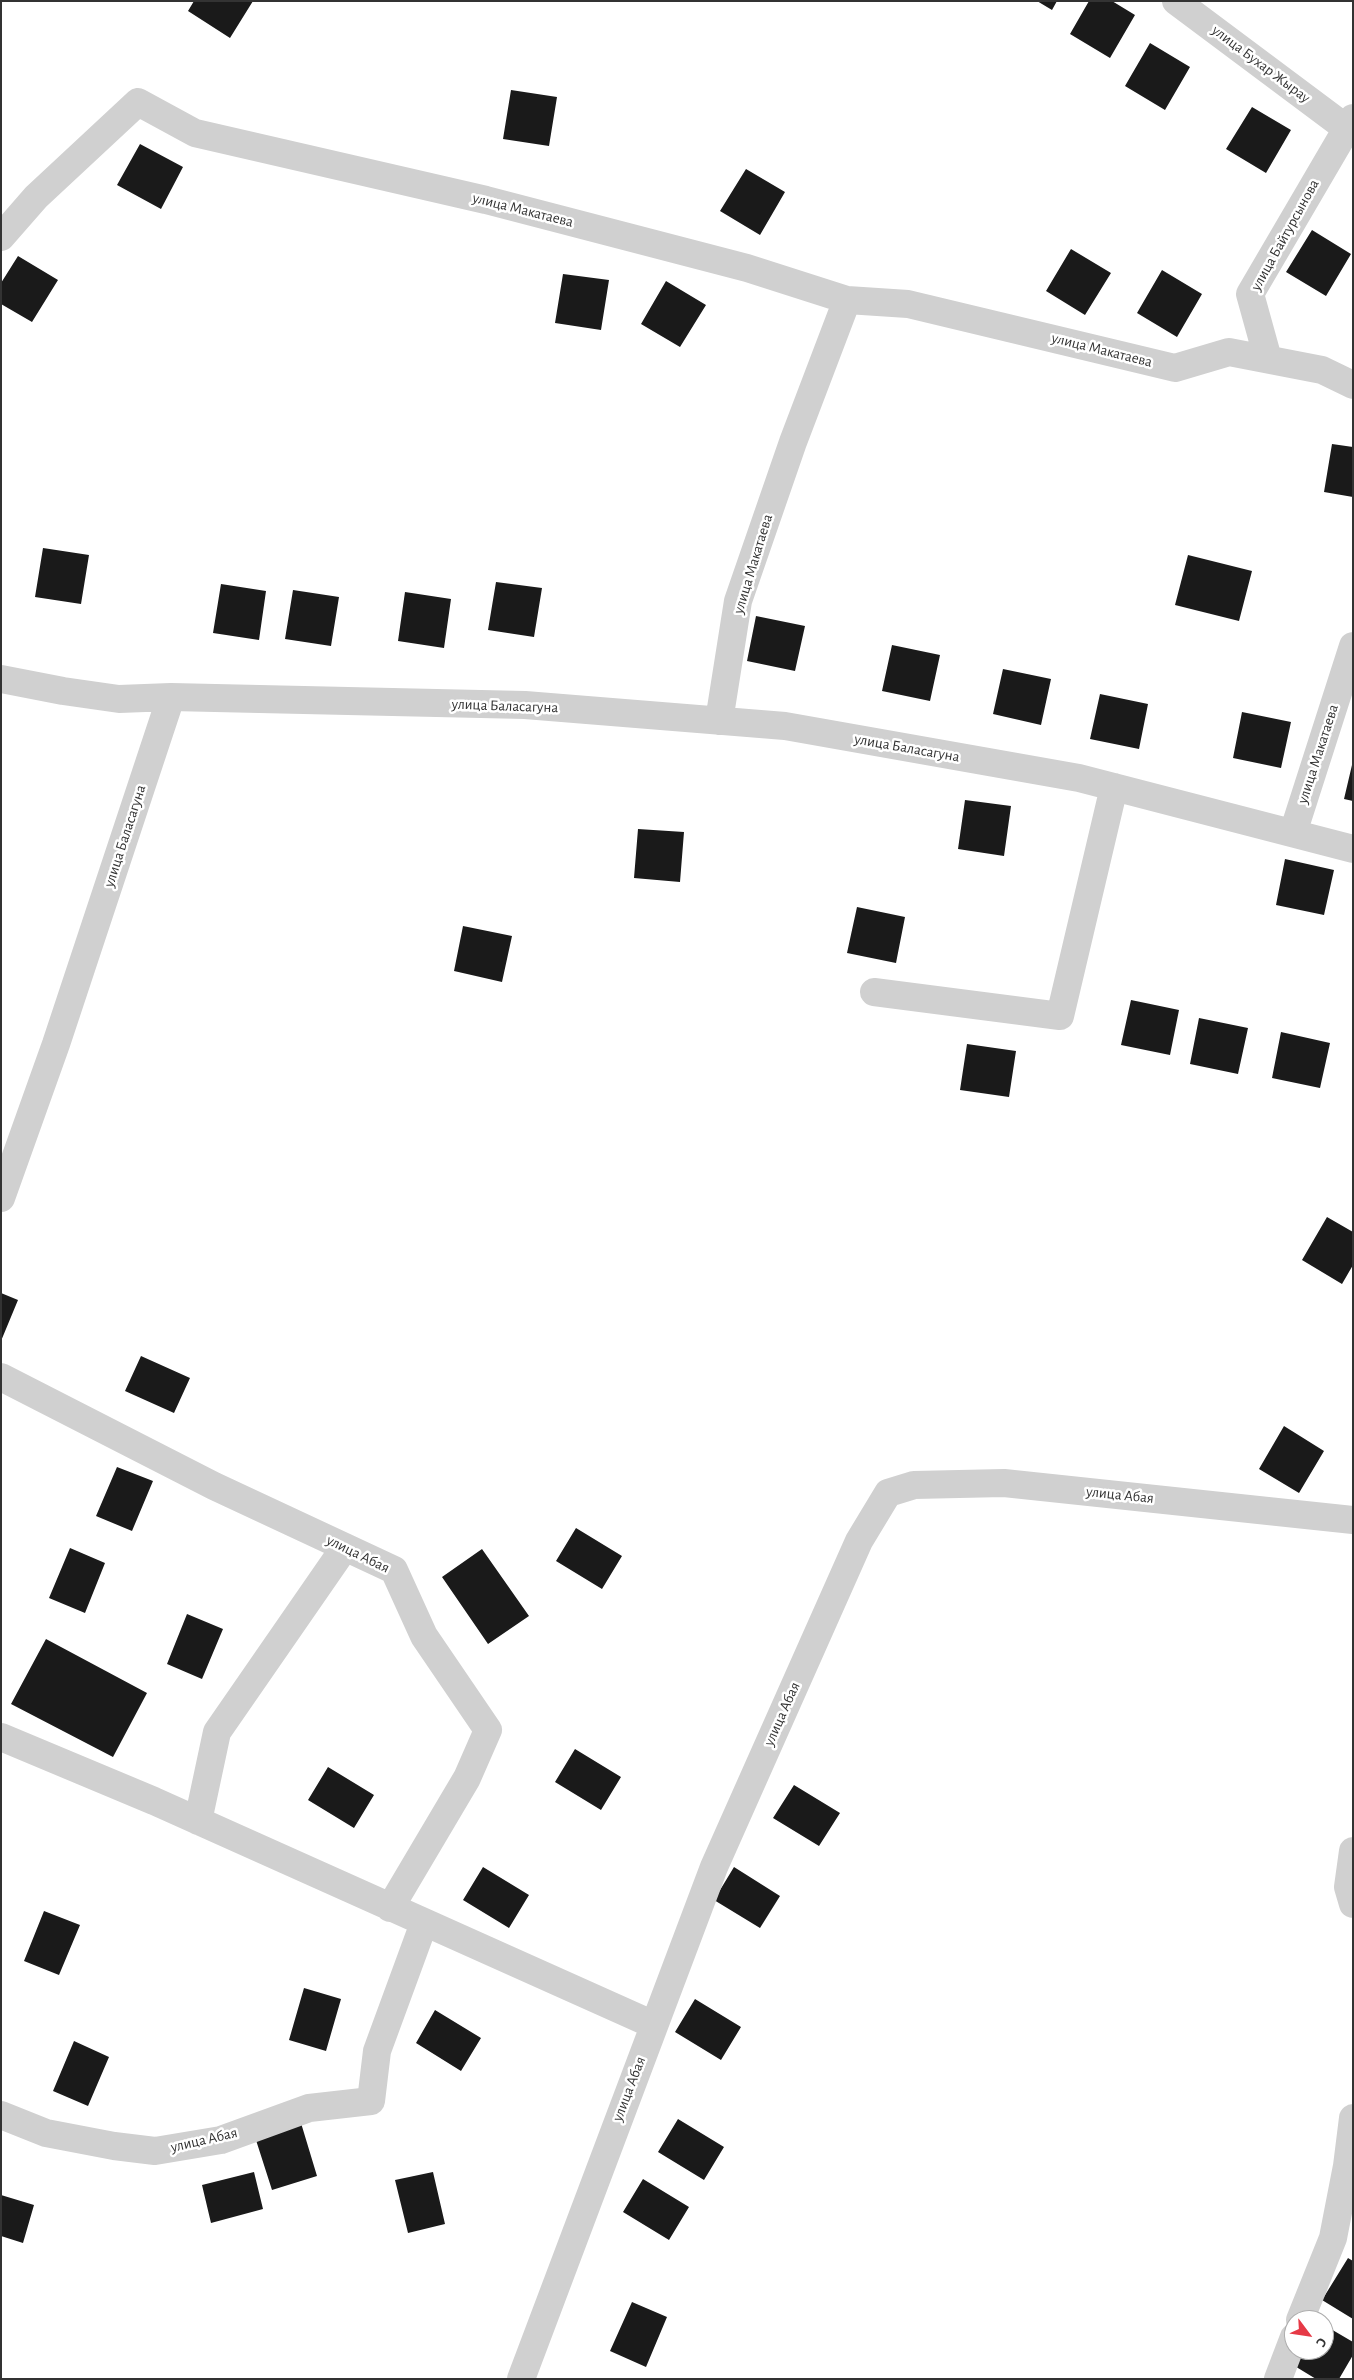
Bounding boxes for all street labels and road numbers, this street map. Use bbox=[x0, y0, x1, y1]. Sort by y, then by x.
street label: улица Бухар Жырау bbox=[1208, 21, 1314, 107]
street label: улица Байтурсынова bbox=[1247, 176, 1323, 294]
street label: улица Макатаева bbox=[471, 189, 575, 231]
street label: улица Макатаева bbox=[1050, 329, 1154, 371]
street label: улица Макатаева bbox=[729, 512, 777, 616]
street label: улица Баласагуна bbox=[451, 695, 559, 717]
street label: улица Макатаева bbox=[1293, 702, 1343, 806]
street label: улица Баласагуна bbox=[853, 730, 961, 766]
street label: улица Баласагуна bbox=[100, 783, 150, 889]
street label: улица Абая bbox=[1085, 1482, 1155, 1508]
street label: улица Абая bbox=[323, 1531, 393, 1577]
street label: улица Абая bbox=[760, 1679, 804, 1749]
street label: улица Абая bbox=[608, 2054, 650, 2124]
street label: улица Абая bbox=[169, 2124, 239, 2156]

